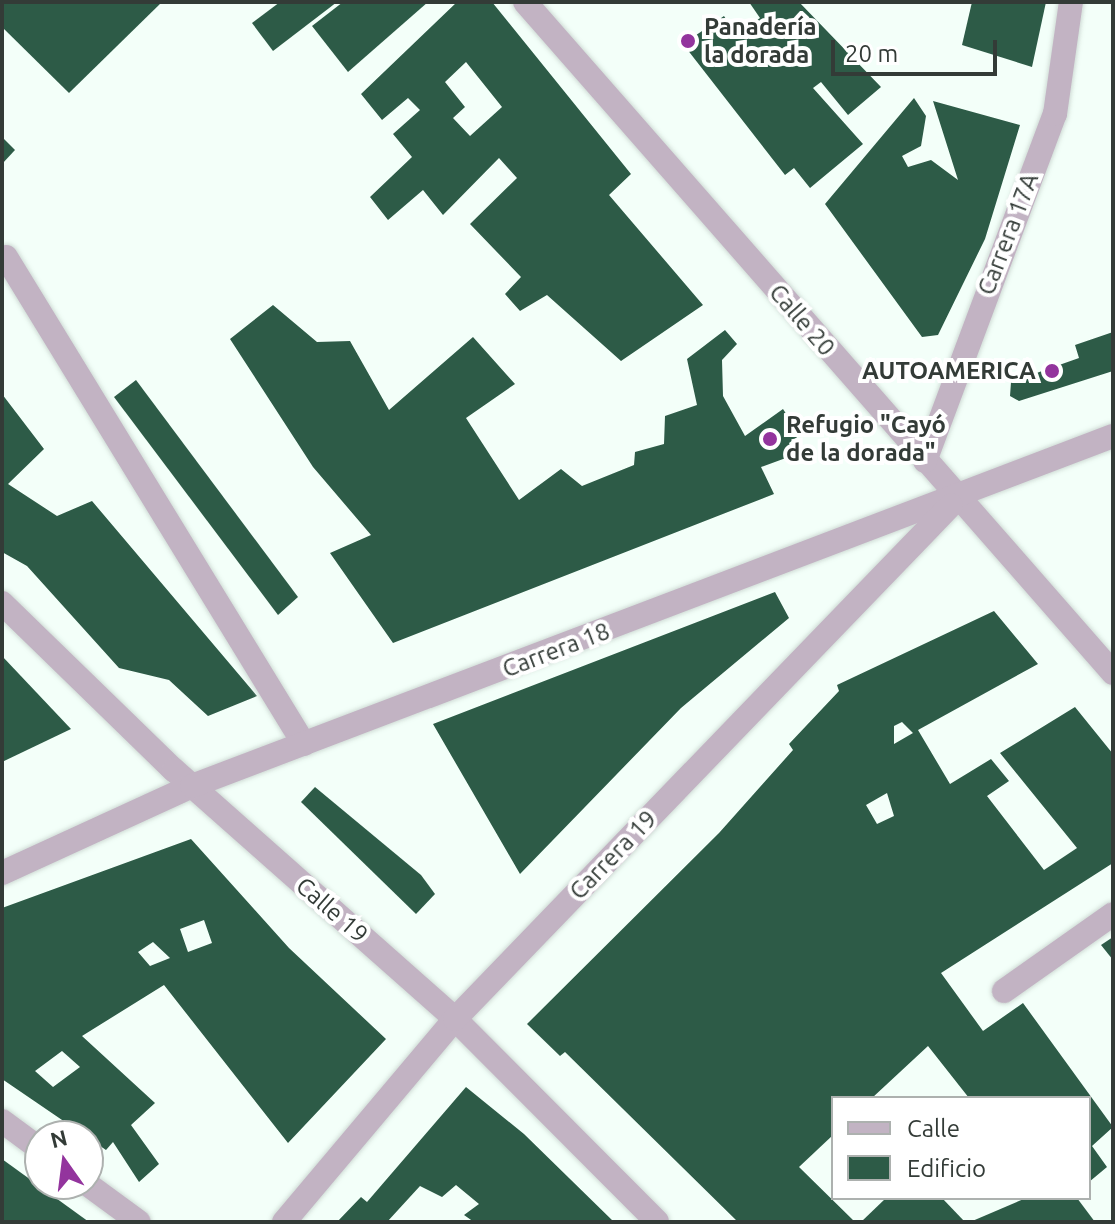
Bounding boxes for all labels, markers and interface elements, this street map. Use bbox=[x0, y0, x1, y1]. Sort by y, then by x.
place label: Panadería la dorada bbox=[704, 13, 817, 69]
scale bar bbox=[835, 24, 1001, 74]
marker: Panadería la dorada bbox=[679, 32, 697, 50]
text: 20 m bbox=[845, 40, 898, 67]
street label: Carrera 17A bbox=[972, 169, 1044, 299]
street label: Calle 20 bbox=[763, 278, 841, 362]
place label: AUTOAMERICA bbox=[862, 357, 1036, 385]
marker: AUTOAMERICA bbox=[1043, 362, 1061, 380]
place label: Refugio "Cayó de la dorada" bbox=[786, 411, 946, 467]
marker: Refugio "Cayó de la dorada" bbox=[761, 430, 779, 448]
street label: Carrera 18 bbox=[498, 616, 614, 684]
street label: Carrera 19 bbox=[564, 805, 662, 905]
street label: Calle 19 bbox=[290, 871, 374, 949]
legend bbox=[831, 1096, 1091, 1200]
text: Calle bbox=[907, 1115, 960, 1142]
north arrow bbox=[24, 1120, 104, 1200]
text: N bbox=[48, 1124, 70, 1152]
text: Edificio bbox=[907, 1155, 986, 1182]

